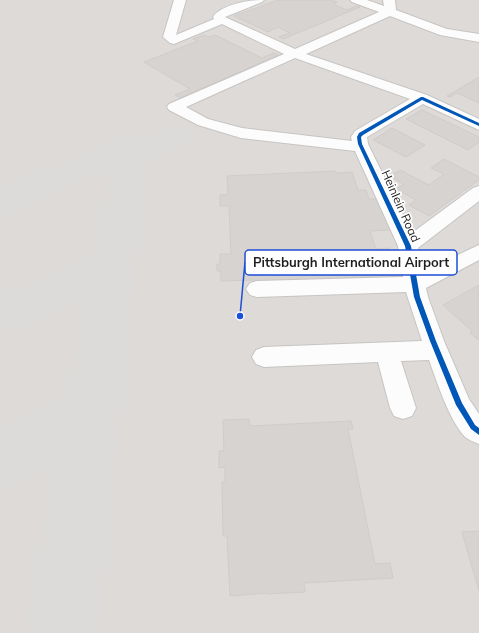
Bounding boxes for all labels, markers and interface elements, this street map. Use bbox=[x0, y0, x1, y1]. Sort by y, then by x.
street label: Heinlein Road bbox=[378, 168, 424, 244]
callout: Pittsburgh International Airport bbox=[245, 250, 457, 275]
text: Pittsburgh International Airport bbox=[253, 254, 449, 270]

